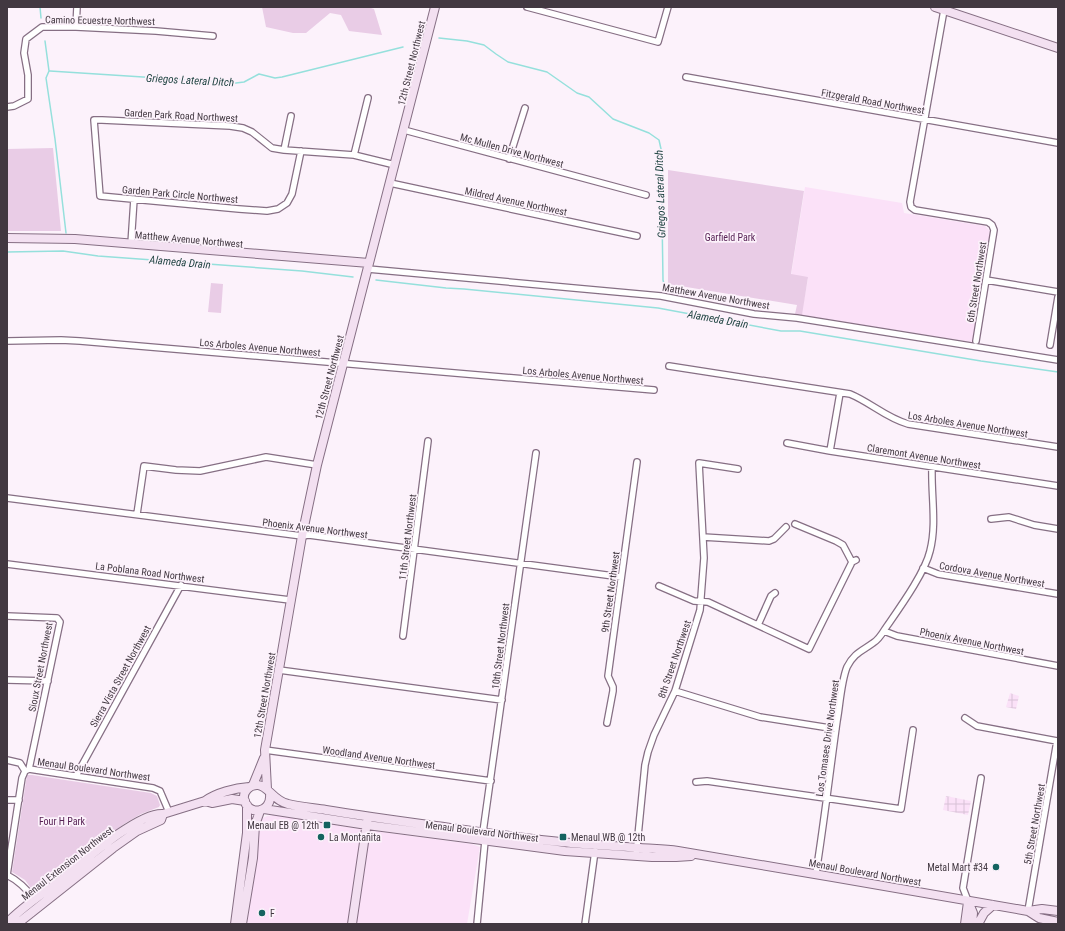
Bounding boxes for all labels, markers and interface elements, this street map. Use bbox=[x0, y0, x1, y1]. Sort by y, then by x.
street label: Camino Ecuestre Northwest bbox=[45, 14, 155, 27]
street label: 12th Street Northwest bbox=[396, 20, 427, 107]
water label: Griegos Lateral Ditch bbox=[146, 72, 234, 89]
street label: Fitzgerald Road Northwest bbox=[820, 87, 925, 116]
street label: Garden Park Road Northwest bbox=[124, 107, 238, 124]
street label: Mc Mullen Drive Northwest bbox=[459, 131, 565, 170]
water label: Griegos Lateral Ditch bbox=[652, 150, 669, 238]
street label: Garden Park Circle Northwest bbox=[122, 184, 238, 205]
street label: Mildred Avenue Northwest bbox=[464, 185, 568, 218]
street label: Matthew Avenue Northwest bbox=[134, 229, 244, 250]
park label: Garfield Park bbox=[705, 232, 756, 243]
street label: 6th Street Northwest bbox=[965, 241, 988, 323]
water label: Alameda Drain bbox=[148, 253, 211, 272]
street label: Matthew Avenue Northwest bbox=[661, 282, 770, 311]
water label: Alameda Drain bbox=[686, 308, 749, 331]
street label: 12th Street Northwest bbox=[313, 334, 346, 420]
street label: Los Arboles Avenue Northwest bbox=[199, 337, 321, 358]
street label: Los Arboles Avenue Northwest bbox=[522, 365, 644, 386]
street label: Los Arboles Avenue Northwest bbox=[907, 410, 1029, 439]
street label: Claremont Avenue Northwest bbox=[866, 442, 982, 471]
street label: 11th Street Northwest bbox=[397, 493, 418, 581]
street label: Phoenix Avenue Northwest bbox=[262, 517, 368, 540]
street label: 9th Street Northwest bbox=[599, 551, 622, 633]
street label: La Poblana Road Northwest bbox=[95, 560, 205, 585]
street label: Cordova Avenue Northwest bbox=[938, 560, 1046, 589]
street label: 10th Street Northwest bbox=[490, 602, 511, 690]
street label: 8th Street Northwest bbox=[656, 619, 693, 700]
street label: Sioux Street Northwest bbox=[26, 621, 55, 713]
street label: Sierra Vista Street Northwest bbox=[88, 624, 153, 729]
street label: Phoenix Avenue Northwest bbox=[919, 626, 1025, 657]
street label: 12th Street Northwest bbox=[252, 651, 277, 739]
street label: Los Tomases Drive Northwest bbox=[814, 679, 841, 797]
street label: Woodland Avenue Northwest bbox=[322, 744, 436, 771]
street label: Menaul Boulevard Northwest bbox=[37, 756, 151, 783]
street label: 5th Street Northwest bbox=[1022, 783, 1047, 865]
park label: Four H Park bbox=[39, 816, 86, 827]
street label: Menaul Boulevard Northwest bbox=[425, 819, 539, 844]
place label: Menaul EB @ 12th bbox=[247, 820, 319, 831]
marker: Menaul EB @ 12th bbox=[322, 820, 332, 830]
street label: Menaul Extension Northwest bbox=[19, 824, 115, 903]
marker: La Montañita bbox=[316, 832, 326, 842]
place label: La Montañita bbox=[329, 832, 381, 843]
marker: Menaul WB @ 12th bbox=[558, 832, 568, 842]
place label: Menaul WB @ 12th bbox=[571, 832, 645, 843]
street label: Menaul Boulevard Northwest bbox=[808, 857, 922, 888]
place label: Metal Mart #34 bbox=[927, 862, 988, 873]
marker: Metal Mart #34 bbox=[991, 862, 1001, 872]
marker: F bbox=[257, 908, 267, 918]
place label: F bbox=[270, 908, 275, 919]

